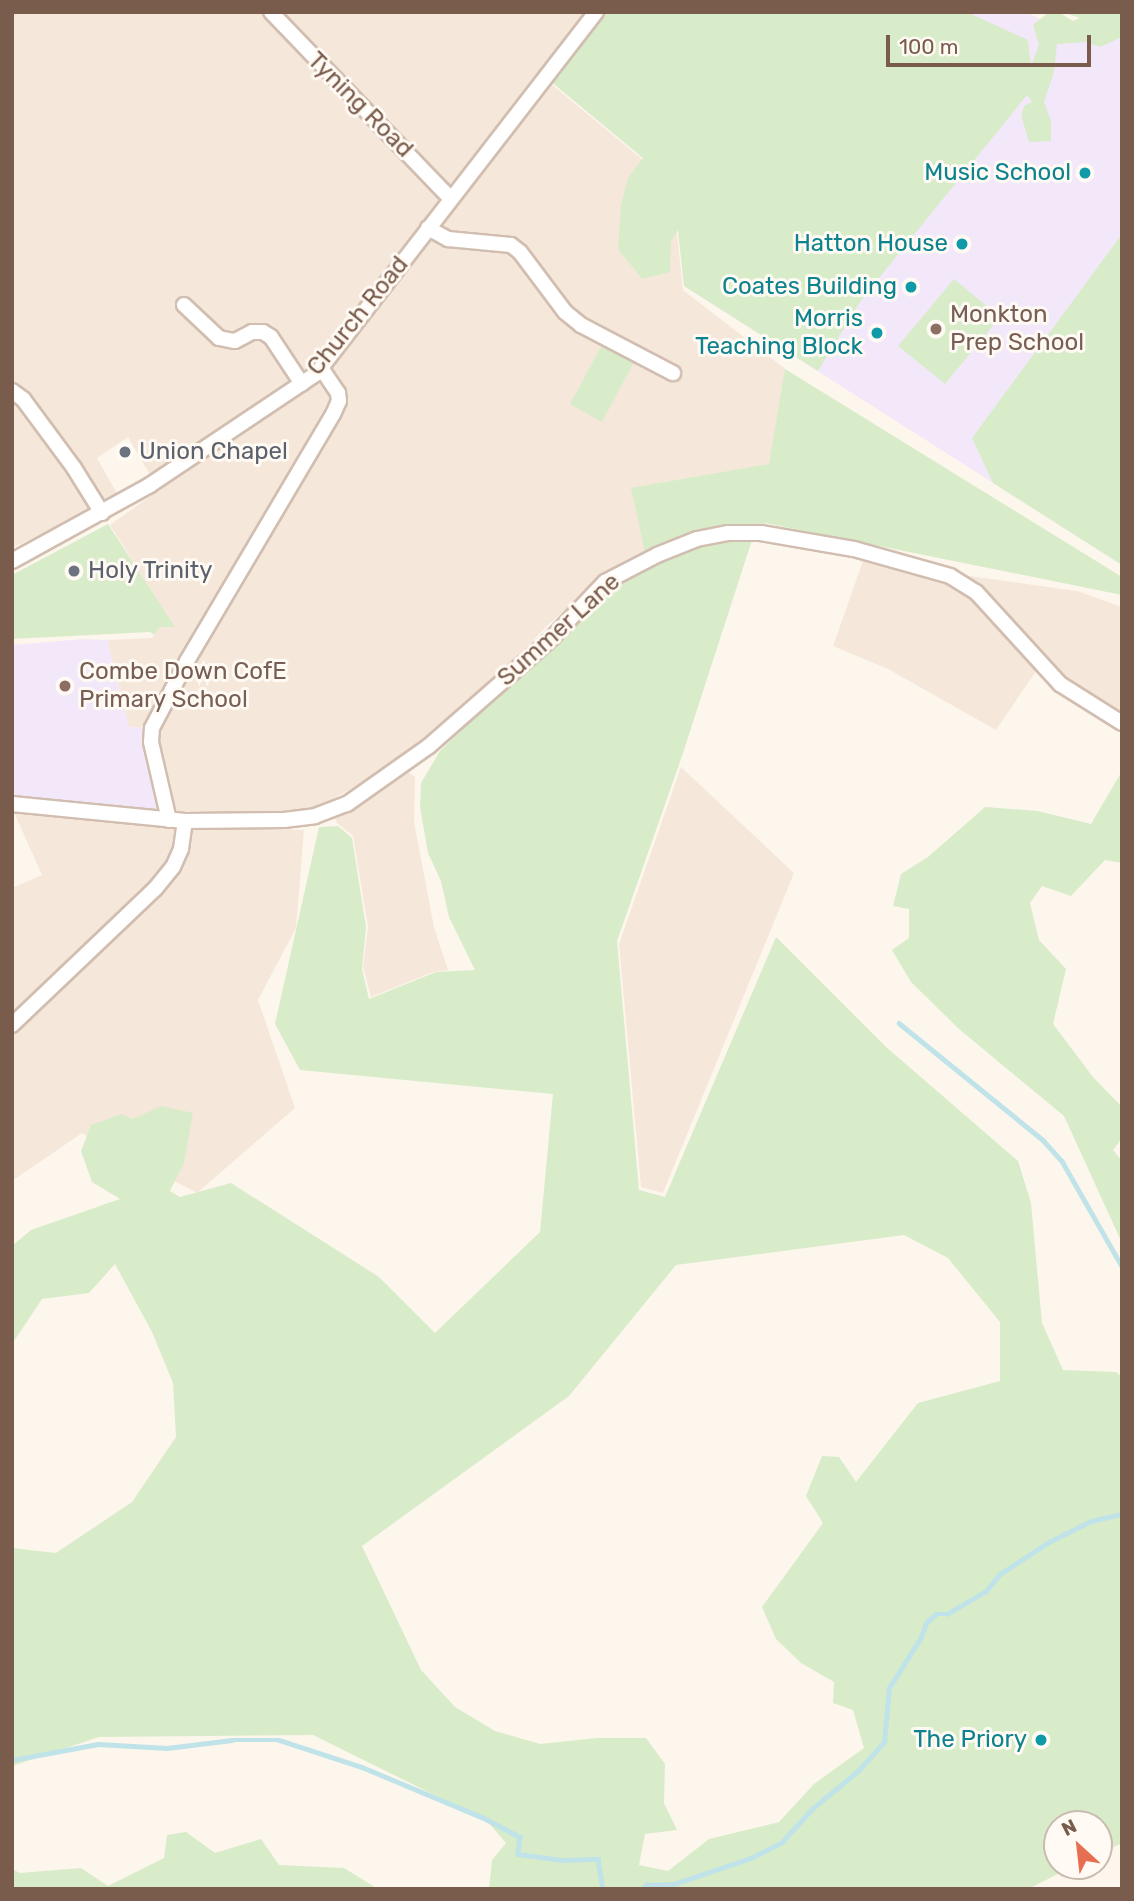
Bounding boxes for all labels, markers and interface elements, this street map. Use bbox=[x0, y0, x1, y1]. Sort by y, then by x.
scale bar bbox=[889, 21, 1094, 65]
text: 100 m bbox=[899, 34, 958, 59]
street label: Tyning Road bbox=[301, 46, 419, 164]
place label: Music School bbox=[924, 159, 1071, 187]
marker: Music School bbox=[1077, 165, 1093, 181]
place label: Hatton House bbox=[794, 230, 948, 258]
marker: Hatton House bbox=[954, 236, 970, 252]
street label: Church Road bbox=[301, 251, 415, 381]
place label: Coates Building bbox=[722, 273, 897, 301]
marker: Coates Building bbox=[903, 279, 919, 295]
place label: Monkton Prep School bbox=[950, 301, 1084, 357]
place label: Morris Teaching Block bbox=[695, 305, 863, 361]
marker: Monkton Prep School bbox=[928, 321, 944, 337]
marker: Morris Teaching Block bbox=[869, 325, 885, 341]
place label: Union Chapel bbox=[139, 438, 288, 466]
marker: Union Chapel bbox=[117, 444, 133, 460]
place label: Holy Trinity bbox=[88, 557, 214, 585]
marker: Holy Trinity bbox=[66, 563, 82, 579]
street label: Summer Lane bbox=[492, 567, 626, 693]
place label: Combe Down CofE Primary School bbox=[79, 658, 287, 714]
marker: Combe Down CofE Primary School bbox=[57, 678, 73, 694]
place label: The Priory bbox=[913, 1726, 1027, 1754]
marker: The Priory bbox=[1033, 1732, 1049, 1748]
north arrow bbox=[1043, 1810, 1113, 1880]
text: N bbox=[1058, 1814, 1080, 1841]

